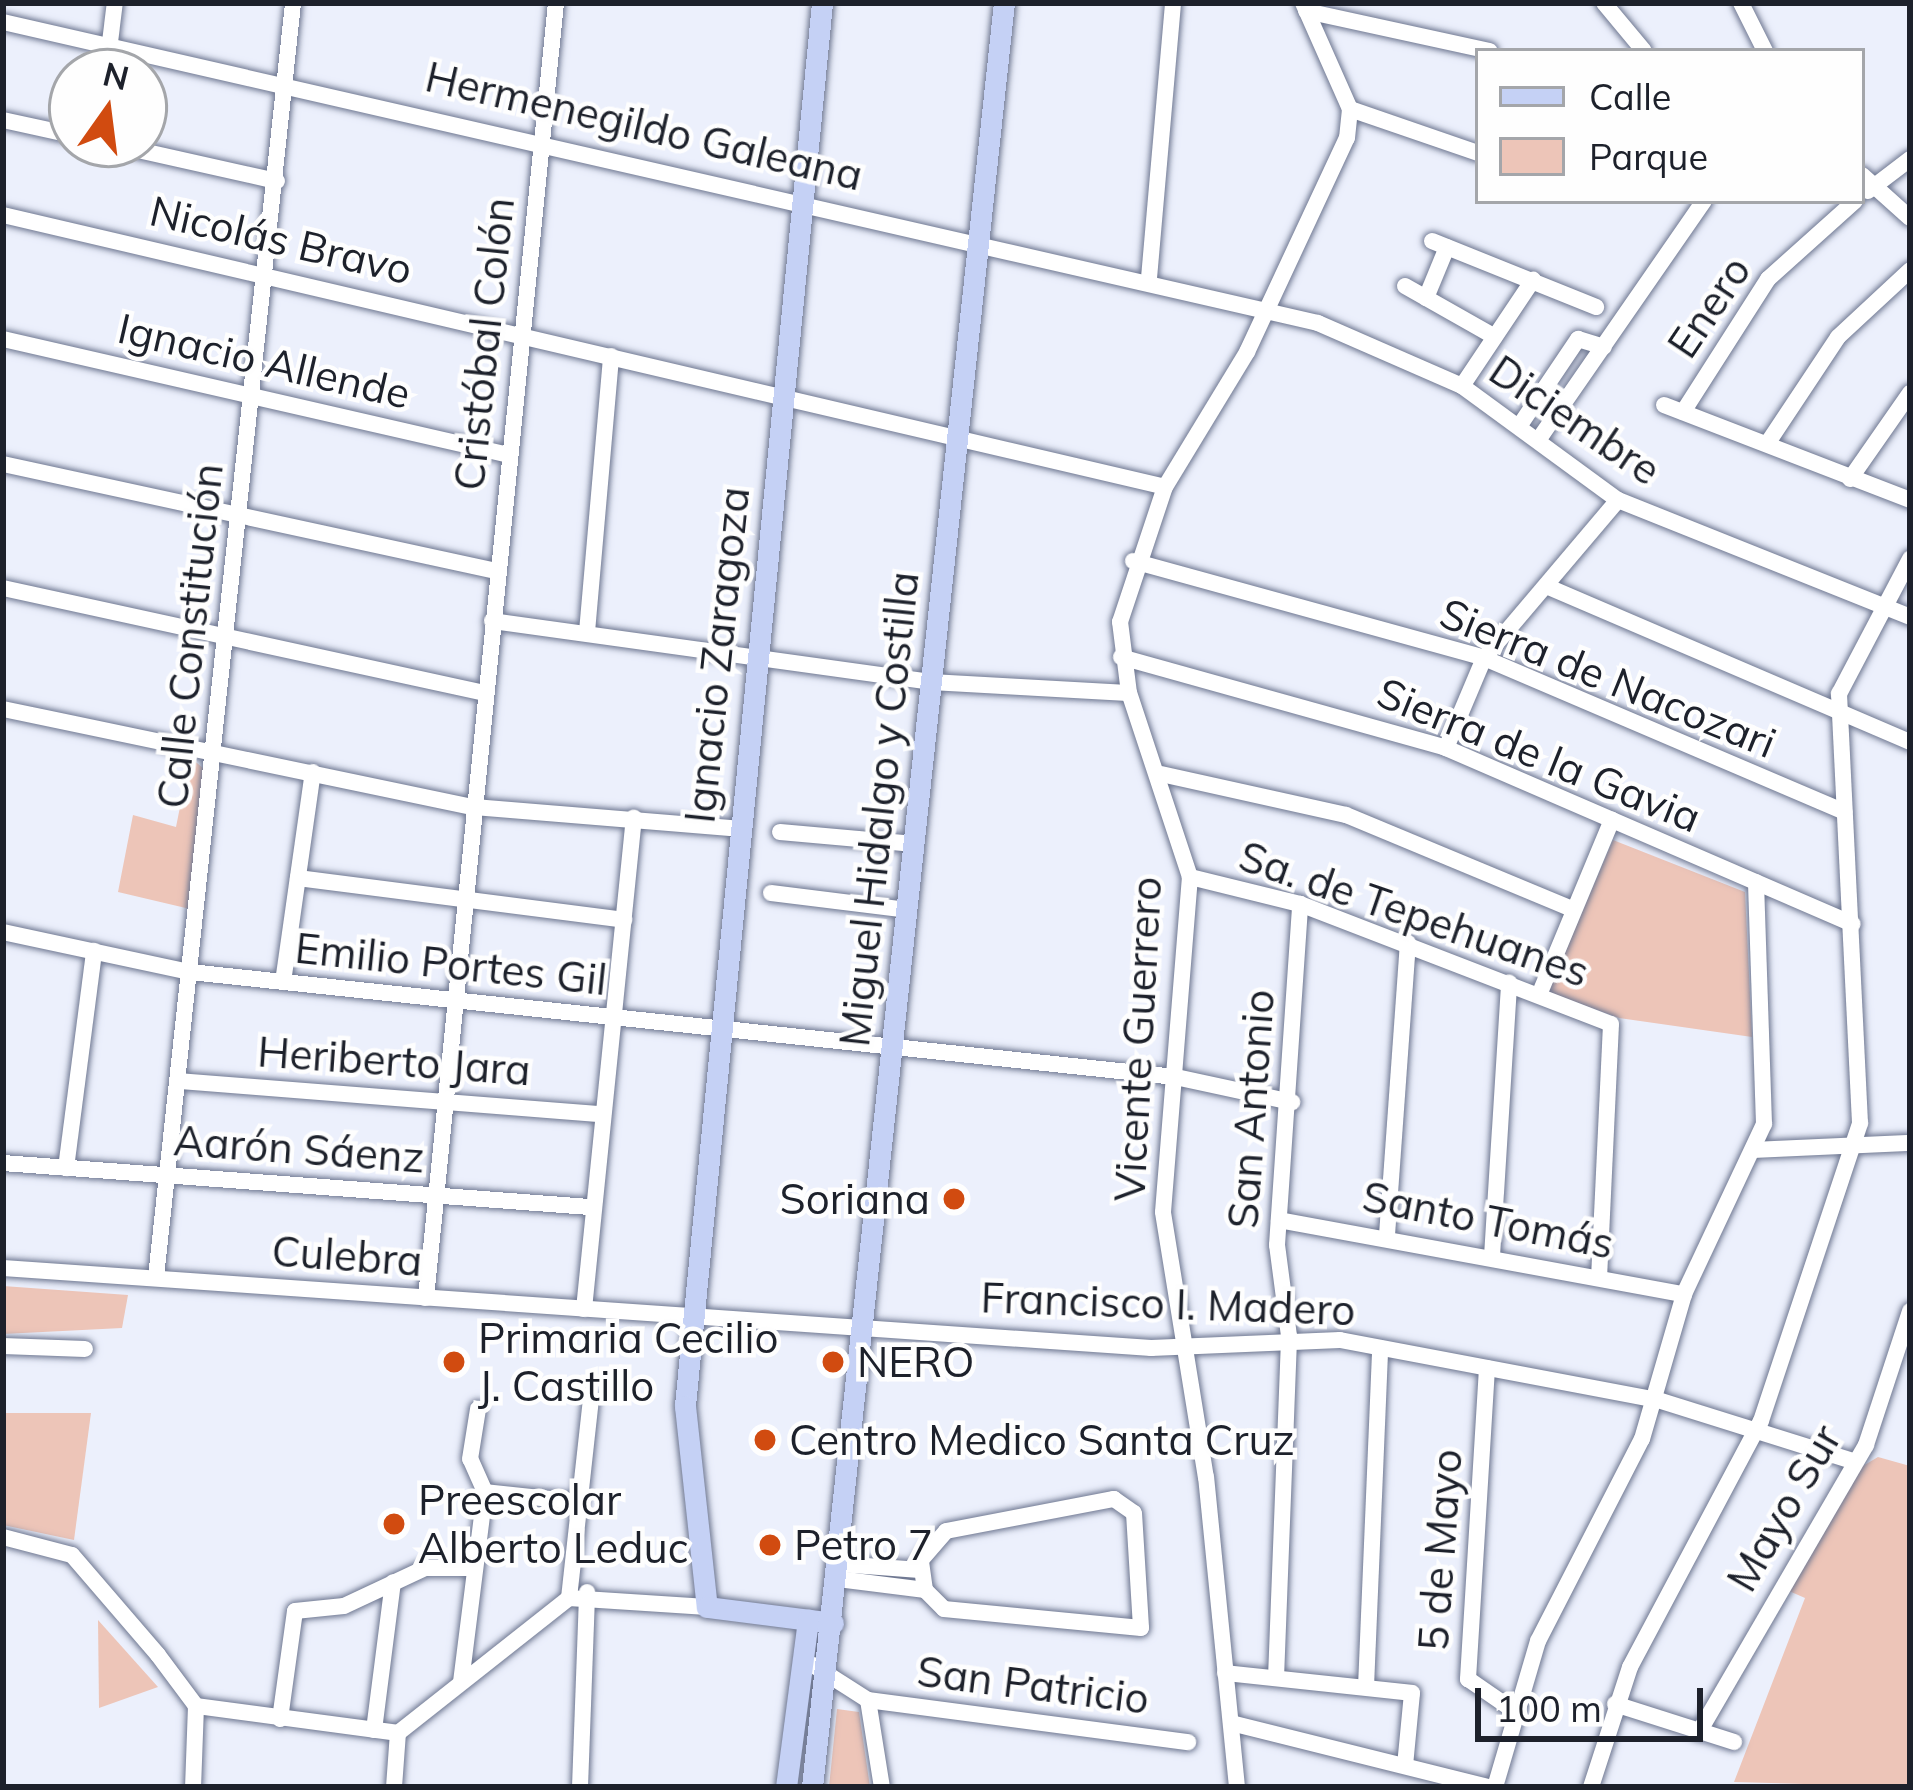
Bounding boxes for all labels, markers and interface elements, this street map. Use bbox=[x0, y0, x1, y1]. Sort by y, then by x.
north arrow bbox=[48, 48, 168, 168]
legend bbox=[1475, 48, 1865, 204]
street label: Hermenegildo Galeana bbox=[421, 51, 867, 201]
text: N bbox=[99, 53, 133, 98]
text: Calle bbox=[1589, 74, 1671, 119]
text: Parque bbox=[1589, 134, 1708, 179]
street label: Nicolás Bravo bbox=[145, 185, 417, 295]
street label: Cristóbal Colón bbox=[444, 195, 524, 493]
street label: Enero bbox=[1657, 247, 1761, 367]
street label: Ignacio Allende bbox=[113, 303, 415, 419]
street label: Diciembre bbox=[1480, 345, 1670, 495]
street label: Calle Constitución bbox=[147, 461, 233, 811]
street label: Ignacio Zaragoza bbox=[674, 484, 760, 826]
street label: Miguel Hidalgo y Costilla bbox=[829, 569, 929, 1049]
street label: Sierra de Nacozari bbox=[1433, 588, 1783, 768]
street label: Sierra de la Gavia bbox=[1370, 667, 1708, 843]
street label: Sa. de Tepehuanes bbox=[1233, 831, 1595, 997]
street label: Vicente Guerrero bbox=[1104, 875, 1172, 1203]
street label: Emilio Portes Gil bbox=[293, 923, 609, 1005]
street label: San Antonio bbox=[1218, 988, 1284, 1230]
street label: Heriberto Jara bbox=[256, 1026, 532, 1096]
street label: Aarón Sáenz bbox=[172, 1115, 426, 1183]
street label: Santo Tomás bbox=[1358, 1171, 1618, 1269]
place label: Soriana bbox=[780, 1174, 930, 1224]
marker: Soriana bbox=[941, 1186, 967, 1212]
street label: Culebra bbox=[270, 1226, 424, 1286]
street label: Francisco I. Madero bbox=[980, 1272, 1356, 1336]
place label: Primaria Cecilio J. Castillo bbox=[478, 1313, 779, 1412]
place label: NERO bbox=[857, 1337, 974, 1387]
marker: Primaria Cecilio J. Castillo bbox=[441, 1349, 467, 1375]
marker: NERO bbox=[820, 1349, 846, 1375]
place label: Centro Medico Santa Cruz bbox=[789, 1415, 1295, 1465]
street label: Mayo Sur bbox=[1716, 1416, 1852, 1600]
marker: Centro Medico Santa Cruz bbox=[752, 1427, 778, 1453]
street label: 5 de Mayo bbox=[1408, 1447, 1472, 1653]
place label: Preescolar Alberto Leduc bbox=[418, 1475, 688, 1574]
marker: Preescolar Alberto Leduc bbox=[381, 1511, 407, 1537]
place label: Petro 7 bbox=[794, 1520, 933, 1570]
marker: Petro 7 bbox=[757, 1532, 783, 1558]
street label: San Patricio bbox=[914, 1646, 1152, 1724]
scale bar bbox=[1481, 1664, 1709, 1738]
text: 100 m bbox=[1496, 1686, 1602, 1731]

